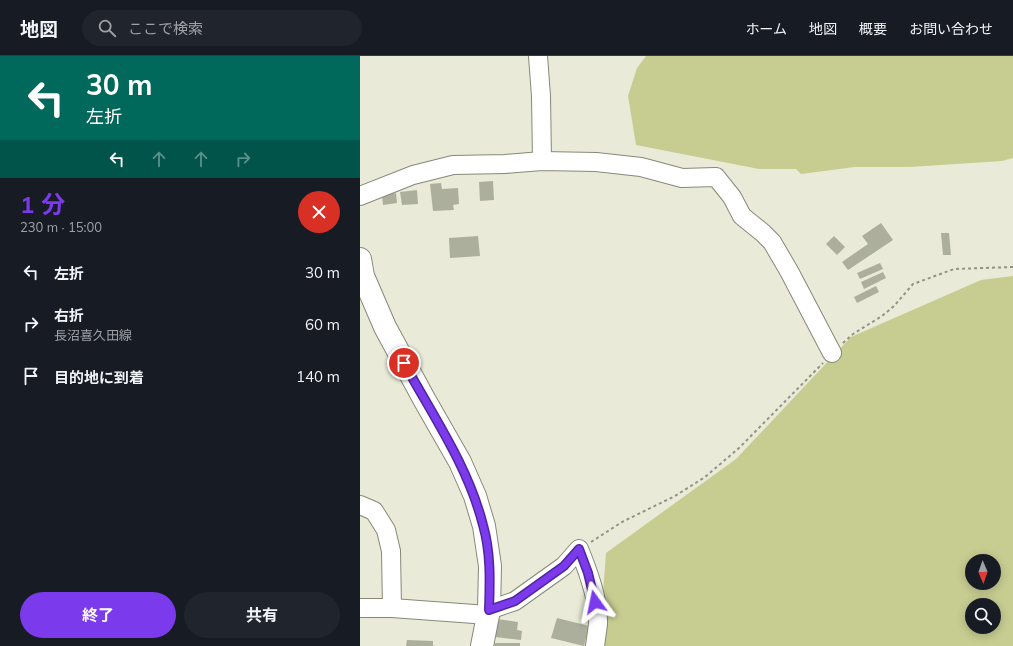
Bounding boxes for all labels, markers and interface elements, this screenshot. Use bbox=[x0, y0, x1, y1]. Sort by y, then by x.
search box bbox=[82, 10, 362, 46]
text: 地図 bbox=[20, 17, 58, 41]
icon: search bbox=[96, 17, 118, 39]
text: ここで検索 bbox=[128, 19, 203, 38]
text: ホーム bbox=[745, 20, 787, 38]
text: 地図 bbox=[809, 20, 837, 38]
text: 概要 bbox=[859, 20, 887, 38]
text: お問い合わせ bbox=[909, 20, 993, 38]
text: 30 m bbox=[86, 67, 152, 102]
icon: left bbox=[20, 72, 72, 124]
text: 左折 bbox=[86, 105, 122, 128]
icon: left bbox=[106, 148, 128, 170]
icon: ahead bbox=[148, 148, 170, 170]
icon: ahead bbox=[190, 148, 212, 170]
icon: right bbox=[232, 148, 254, 170]
text: 1 分 bbox=[20, 189, 65, 219]
button: close bbox=[298, 191, 340, 233]
text: 230 m · 15:00 bbox=[20, 219, 102, 235]
icon: left bbox=[20, 261, 42, 283]
text: 30 m bbox=[305, 263, 340, 282]
text: 左折 bbox=[54, 264, 84, 283]
text: 右折 bbox=[54, 306, 84, 325]
icon: right bbox=[20, 313, 42, 335]
text: 60 m bbox=[305, 315, 340, 334]
text: 長沼喜久田線 bbox=[54, 327, 132, 343]
pin bbox=[387, 346, 421, 380]
icon: arrive bbox=[393, 352, 415, 374]
icon: arrive bbox=[20, 365, 42, 387]
text: 140 m bbox=[296, 367, 340, 386]
text: 目的地に到着 bbox=[54, 368, 144, 387]
north arrow bbox=[965, 554, 1001, 590]
map controls bbox=[965, 554, 1001, 634]
position arrow bbox=[574, 581, 616, 623]
button: 終了 bbox=[20, 592, 176, 638]
button: 共有 bbox=[184, 592, 340, 638]
button: search bbox=[965, 598, 1001, 634]

